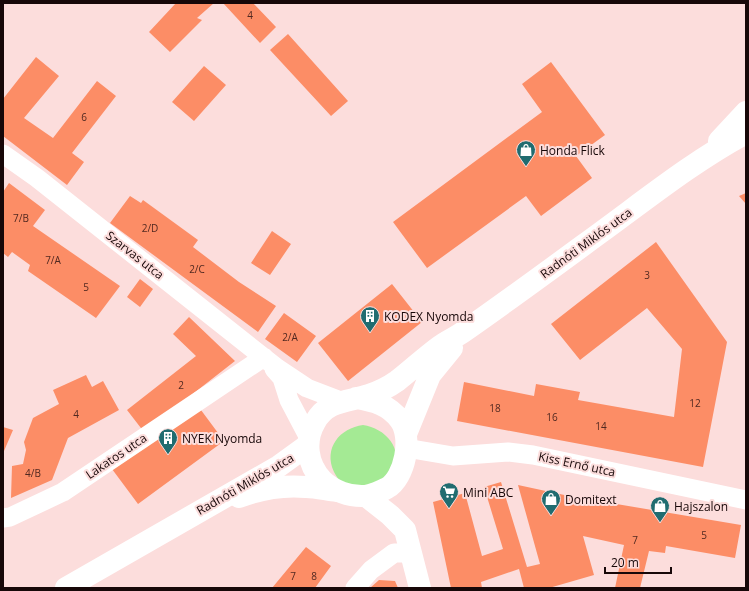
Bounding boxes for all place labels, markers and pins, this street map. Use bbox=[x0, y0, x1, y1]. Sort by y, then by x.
shop icon: Honda Flick bbox=[515, 139, 537, 167]
place label: Honda Flick bbox=[540, 142, 606, 159]
building icon: KODEX Nyomda bbox=[359, 305, 381, 333]
place label: KODEX Nyomda bbox=[384, 308, 474, 325]
building icon: NYEK Nyomda bbox=[157, 427, 179, 455]
place label: NYEK Nyomda bbox=[182, 430, 262, 447]
supermarket icon: Mini ABC bbox=[438, 481, 460, 509]
place label: Mini ABC bbox=[463, 484, 514, 501]
shop icon: Domitext bbox=[540, 488, 562, 516]
place label: Domitext bbox=[565, 491, 617, 508]
shop icon: Hajszalon bbox=[649, 495, 671, 523]
place label: Hajszalon bbox=[674, 498, 728, 515]

